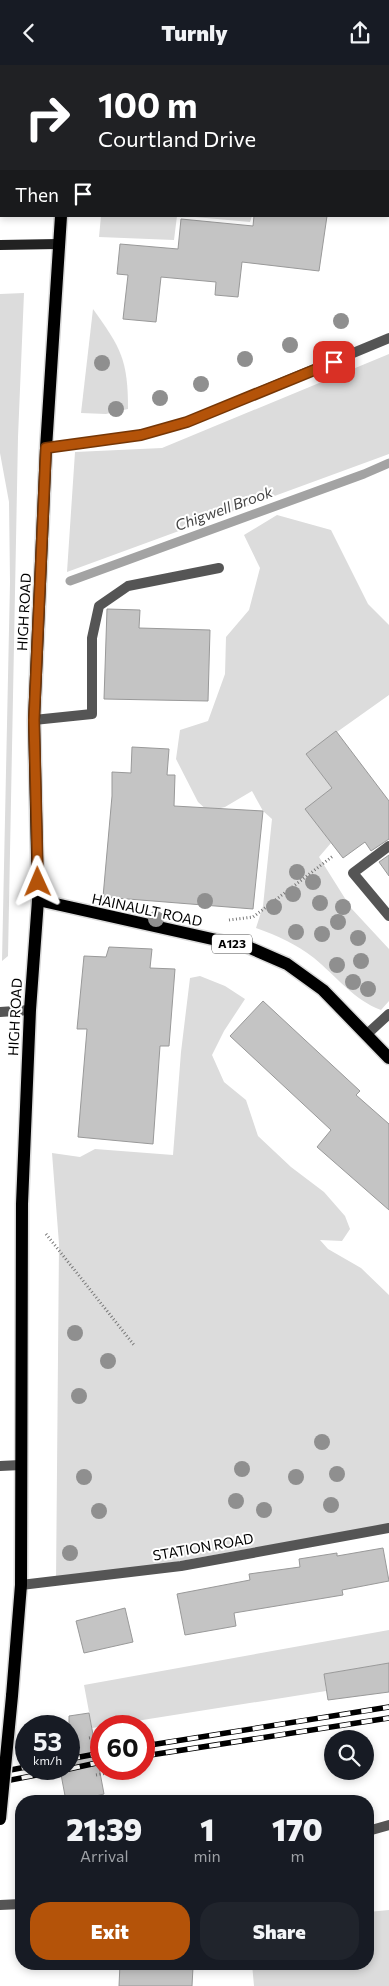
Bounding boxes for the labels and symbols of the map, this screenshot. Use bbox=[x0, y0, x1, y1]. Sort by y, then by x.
pin bbox=[313, 341, 355, 383]
water label: Chigwell Brook bbox=[172, 482, 276, 534]
street label: HIGH ROAD bbox=[13, 573, 34, 651]
position arrow bbox=[11, 855, 63, 907]
street label: HAINAULT ROAD bbox=[90, 889, 204, 930]
road number: A123 bbox=[212, 935, 252, 954]
street label: HIGH ROAD bbox=[4, 978, 25, 1056]
street label: STATION ROAD bbox=[151, 1529, 255, 1564]
speed limit sign: 60 bbox=[90, 1715, 155, 1780]

